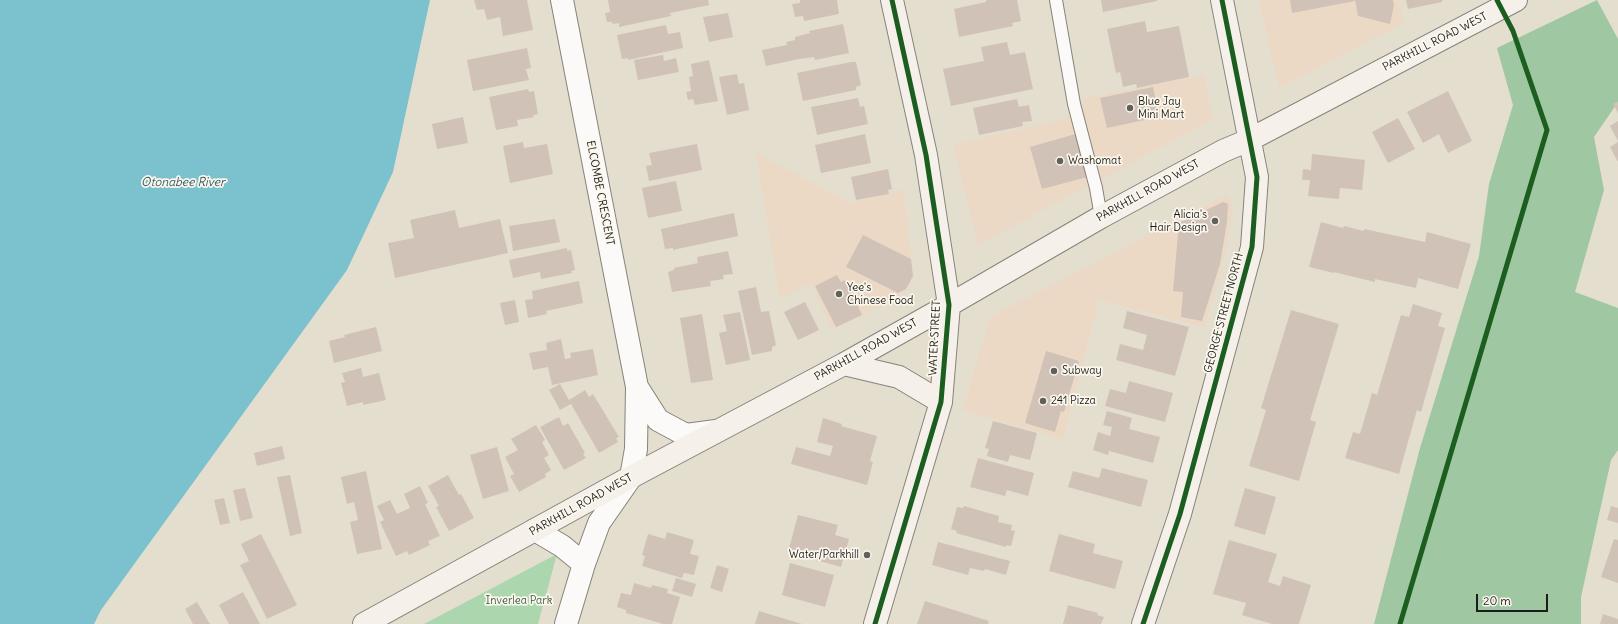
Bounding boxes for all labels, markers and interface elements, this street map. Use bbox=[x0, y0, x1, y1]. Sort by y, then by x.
street label: PARKHILL ROAD WEST bbox=[1381, 10, 1489, 74]
place label: Blue Jay Mini Mart bbox=[1138, 95, 1184, 121]
marker: Blue Jay Mini Mart bbox=[1125, 103, 1135, 113]
street label: ELCOMBE CRESCENT bbox=[583, 139, 617, 247]
place label: Washomat bbox=[1068, 154, 1121, 168]
marker: Washomat bbox=[1055, 156, 1065, 166]
street label: PARKHILL ROAD WEST bbox=[1094, 157, 1202, 225]
water label: Otonabee River bbox=[141, 176, 225, 190]
place label: Alicia's Hair Design bbox=[1150, 208, 1207, 234]
marker: Alicia's Hair Design bbox=[1210, 216, 1220, 226]
street label: GEORGE STREET NORTH bbox=[1202, 252, 1246, 374]
place label: Yee's Chinese Food bbox=[847, 281, 913, 307]
marker: Yee's Chinese Food bbox=[834, 289, 844, 299]
street label: WATER STREET bbox=[926, 300, 944, 376]
street label: PARKHILL ROAD WEST bbox=[812, 316, 920, 384]
place label: Subway bbox=[1062, 364, 1102, 378]
marker: Subway bbox=[1049, 366, 1059, 376]
place label: 241 Pizza bbox=[1051, 394, 1096, 408]
marker: 241 Pizza bbox=[1038, 396, 1048, 406]
street label: PARKHILL ROAD WEST bbox=[527, 471, 635, 539]
place label: Water/Parkhill bbox=[789, 548, 859, 562]
marker: Water/Parkhill bbox=[862, 550, 872, 560]
scale bar bbox=[1478, 586, 1550, 612]
text: 20 m bbox=[1483, 593, 1511, 608]
park label: Inverlea Park bbox=[486, 594, 552, 608]

